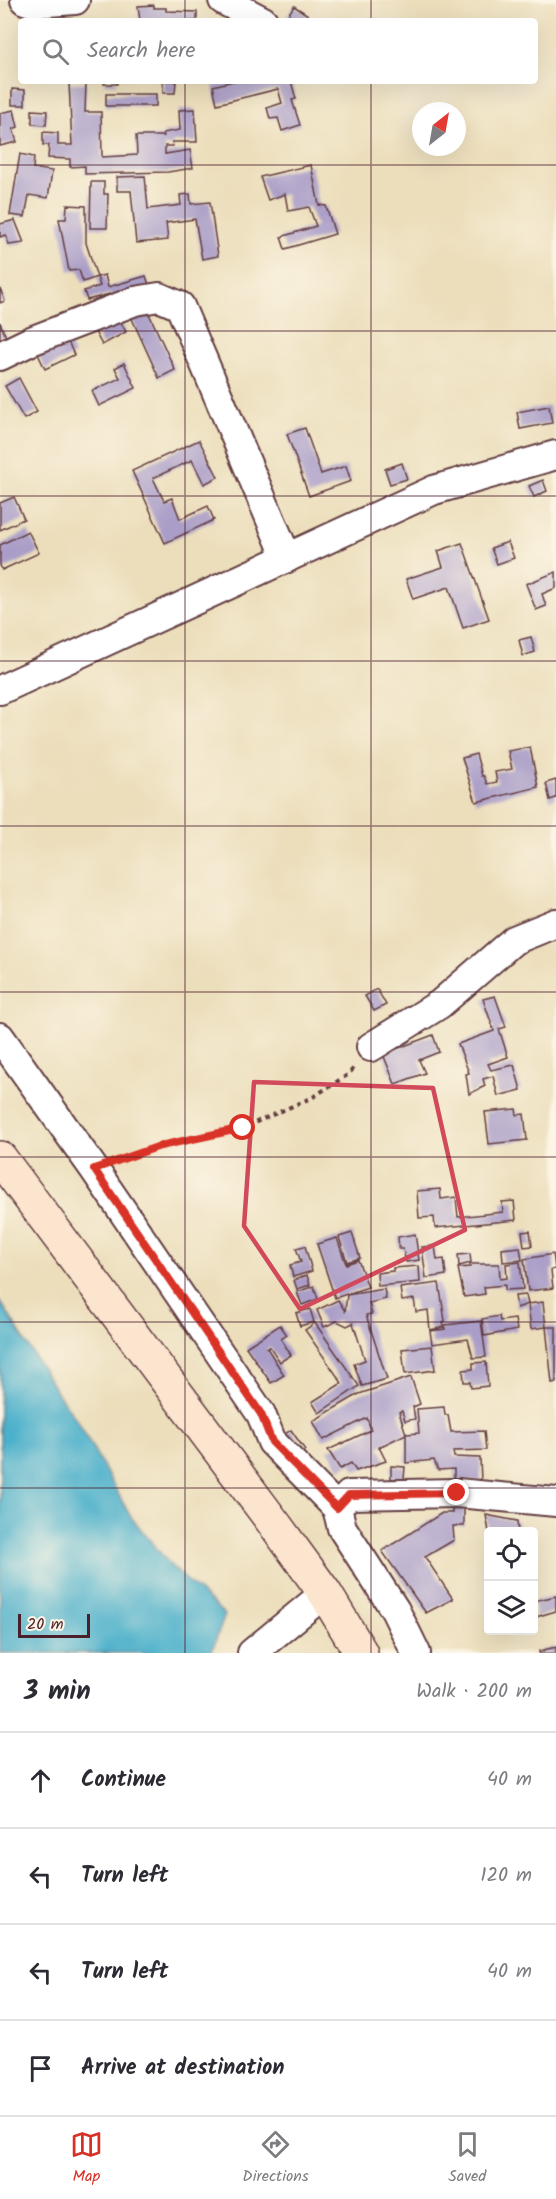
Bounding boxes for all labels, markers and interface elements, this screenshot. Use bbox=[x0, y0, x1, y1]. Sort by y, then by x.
search box bbox=[18, 18, 538, 84]
text: Search here bbox=[87, 34, 195, 69]
icon: search bbox=[39, 35, 72, 68]
north arrow bbox=[412, 102, 466, 156]
route start bbox=[229, 1114, 255, 1140]
route end bbox=[443, 1479, 469, 1505]
map controls bbox=[484, 1527, 538, 1635]
button: locate bbox=[484, 1527, 538, 1581]
button: layers bbox=[484, 1581, 538, 1635]
scale bar bbox=[18, 1611, 90, 1638]
text: 20 m bbox=[27, 1612, 63, 1637]
text: 3 min bbox=[24, 1671, 91, 1713]
text: Walk · 200 m bbox=[416, 1676, 532, 1708]
text: Continue bbox=[81, 1763, 166, 1798]
icon: ahead bbox=[24, 1764, 57, 1797]
text: 40 m bbox=[487, 1764, 532, 1796]
text: Turn left bbox=[81, 1859, 168, 1894]
icon: left bbox=[24, 1860, 57, 1893]
text: 120 m bbox=[480, 1860, 532, 1892]
text: Turn left bbox=[81, 1955, 168, 1990]
icon: left bbox=[24, 1956, 57, 1989]
text: 40 m bbox=[487, 1956, 532, 1988]
text: Arrive at destination bbox=[81, 2051, 284, 2086]
icon: arrive bbox=[24, 2052, 57, 2085]
tab: Map bbox=[70, 2128, 103, 2189]
tab: Directions bbox=[242, 2128, 309, 2189]
tab: Saved bbox=[448, 2128, 486, 2189]

